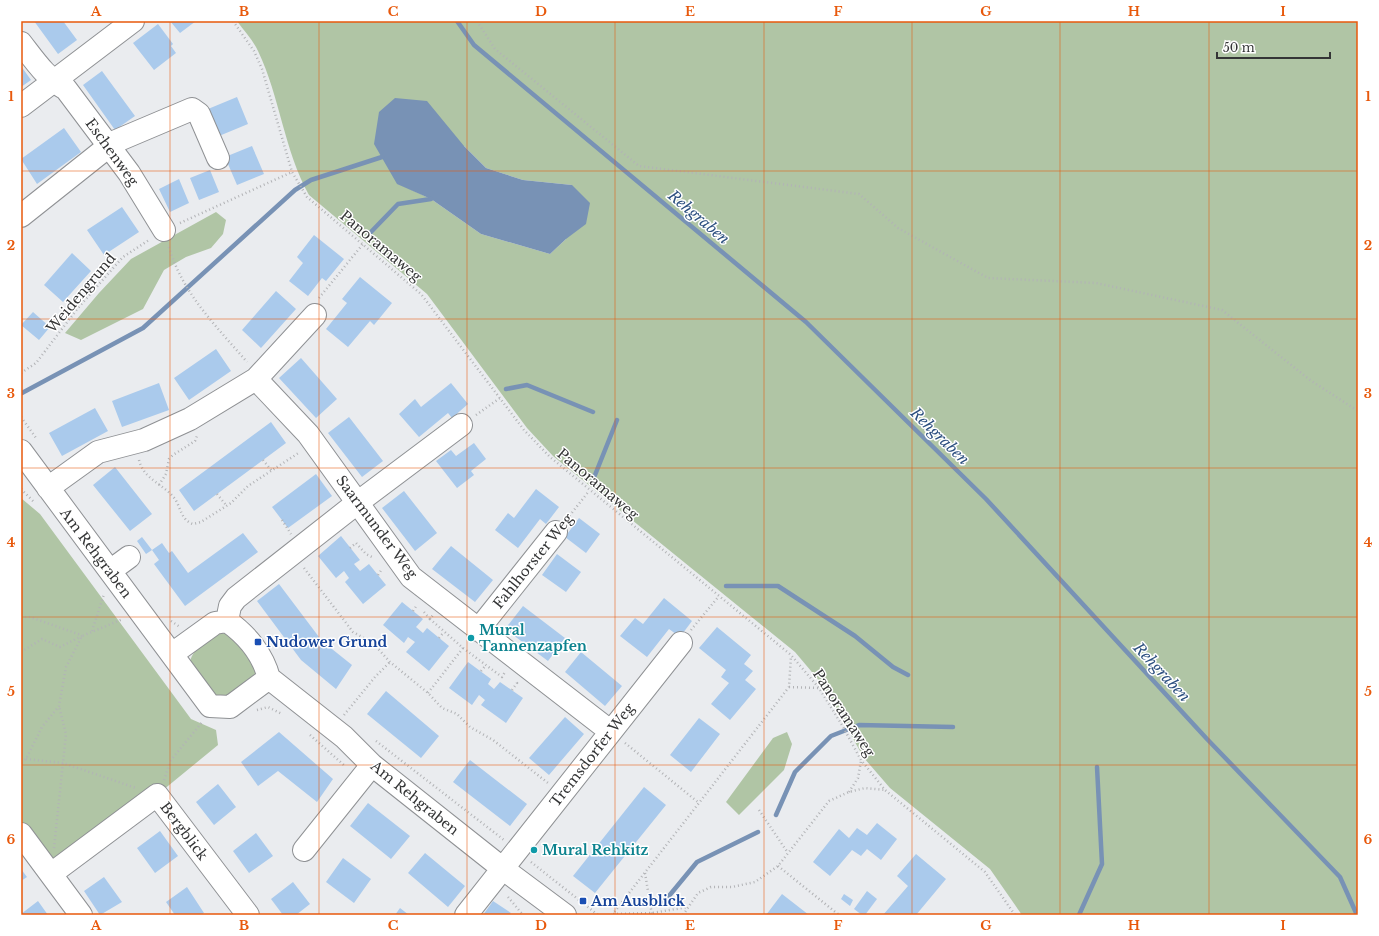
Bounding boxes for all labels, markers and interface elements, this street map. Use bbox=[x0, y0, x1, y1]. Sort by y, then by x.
text: A bbox=[90, 3, 102, 20]
text: B bbox=[239, 3, 249, 20]
text: C bbox=[388, 3, 399, 20]
text: D bbox=[535, 3, 547, 20]
text: E bbox=[685, 3, 695, 20]
text: F bbox=[834, 3, 843, 20]
text: G bbox=[980, 3, 992, 20]
text: H bbox=[1128, 3, 1140, 20]
text: I bbox=[1280, 3, 1286, 20]
scale bar bbox=[1217, 34, 1330, 60]
text: 50 m bbox=[1223, 40, 1255, 55]
text: 1 bbox=[8, 88, 14, 105]
text: 1 bbox=[1365, 88, 1371, 105]
street label: Eschenweg bbox=[81, 115, 143, 190]
water label: Rehgraben bbox=[664, 185, 734, 248]
street label: Panoramaweg bbox=[337, 207, 426, 286]
text: 2 bbox=[7, 237, 15, 254]
text: 2 bbox=[1364, 237, 1372, 254]
street label: Weidengrund bbox=[42, 249, 120, 337]
text: 3 bbox=[7, 385, 15, 402]
text: 3 bbox=[1364, 385, 1372, 402]
water label: Rehgraben bbox=[906, 403, 973, 469]
street label: Panoramaweg bbox=[554, 445, 643, 524]
street label: Saarmunder Weg bbox=[332, 472, 422, 583]
street label: Am Rehgraben bbox=[56, 504, 136, 602]
street label: Fahlhorster Weg bbox=[489, 509, 577, 612]
text: 4 bbox=[7, 534, 16, 551]
text: 4 bbox=[1364, 534, 1373, 551]
place label: Mural Tannenzapfen bbox=[479, 621, 587, 655]
place label: Nudower Grund bbox=[266, 633, 388, 651]
marker: Mural Tannenzapfen bbox=[466, 633, 476, 643]
marker: Nudower Grund bbox=[253, 637, 263, 647]
water label: Rehgraben bbox=[1129, 638, 1194, 706]
street label: Panoramaweg bbox=[809, 666, 879, 761]
text: 5 bbox=[7, 683, 15, 700]
text: 5 bbox=[1364, 683, 1372, 700]
street label: Tremsdorfer Weg bbox=[546, 699, 638, 810]
street label: Am Rehgraben bbox=[367, 756, 463, 839]
street label: Bergblick bbox=[156, 798, 212, 864]
text: 6 bbox=[7, 831, 16, 848]
text: 6 bbox=[1364, 831, 1373, 848]
place label: Mural Rehkitz bbox=[542, 841, 649, 859]
marker: Mural Rehkitz bbox=[529, 845, 539, 855]
place label: Am Ausblick bbox=[590, 892, 686, 910]
marker: Am Ausblick bbox=[578, 896, 588, 906]
text: A bbox=[90, 917, 102, 934]
text: B bbox=[239, 917, 249, 934]
text: C bbox=[388, 917, 399, 934]
text: D bbox=[535, 917, 547, 934]
text: E bbox=[685, 917, 695, 934]
text: F bbox=[834, 917, 843, 934]
text: G bbox=[980, 917, 992, 934]
text: H bbox=[1128, 917, 1140, 934]
text: I bbox=[1280, 917, 1286, 934]

